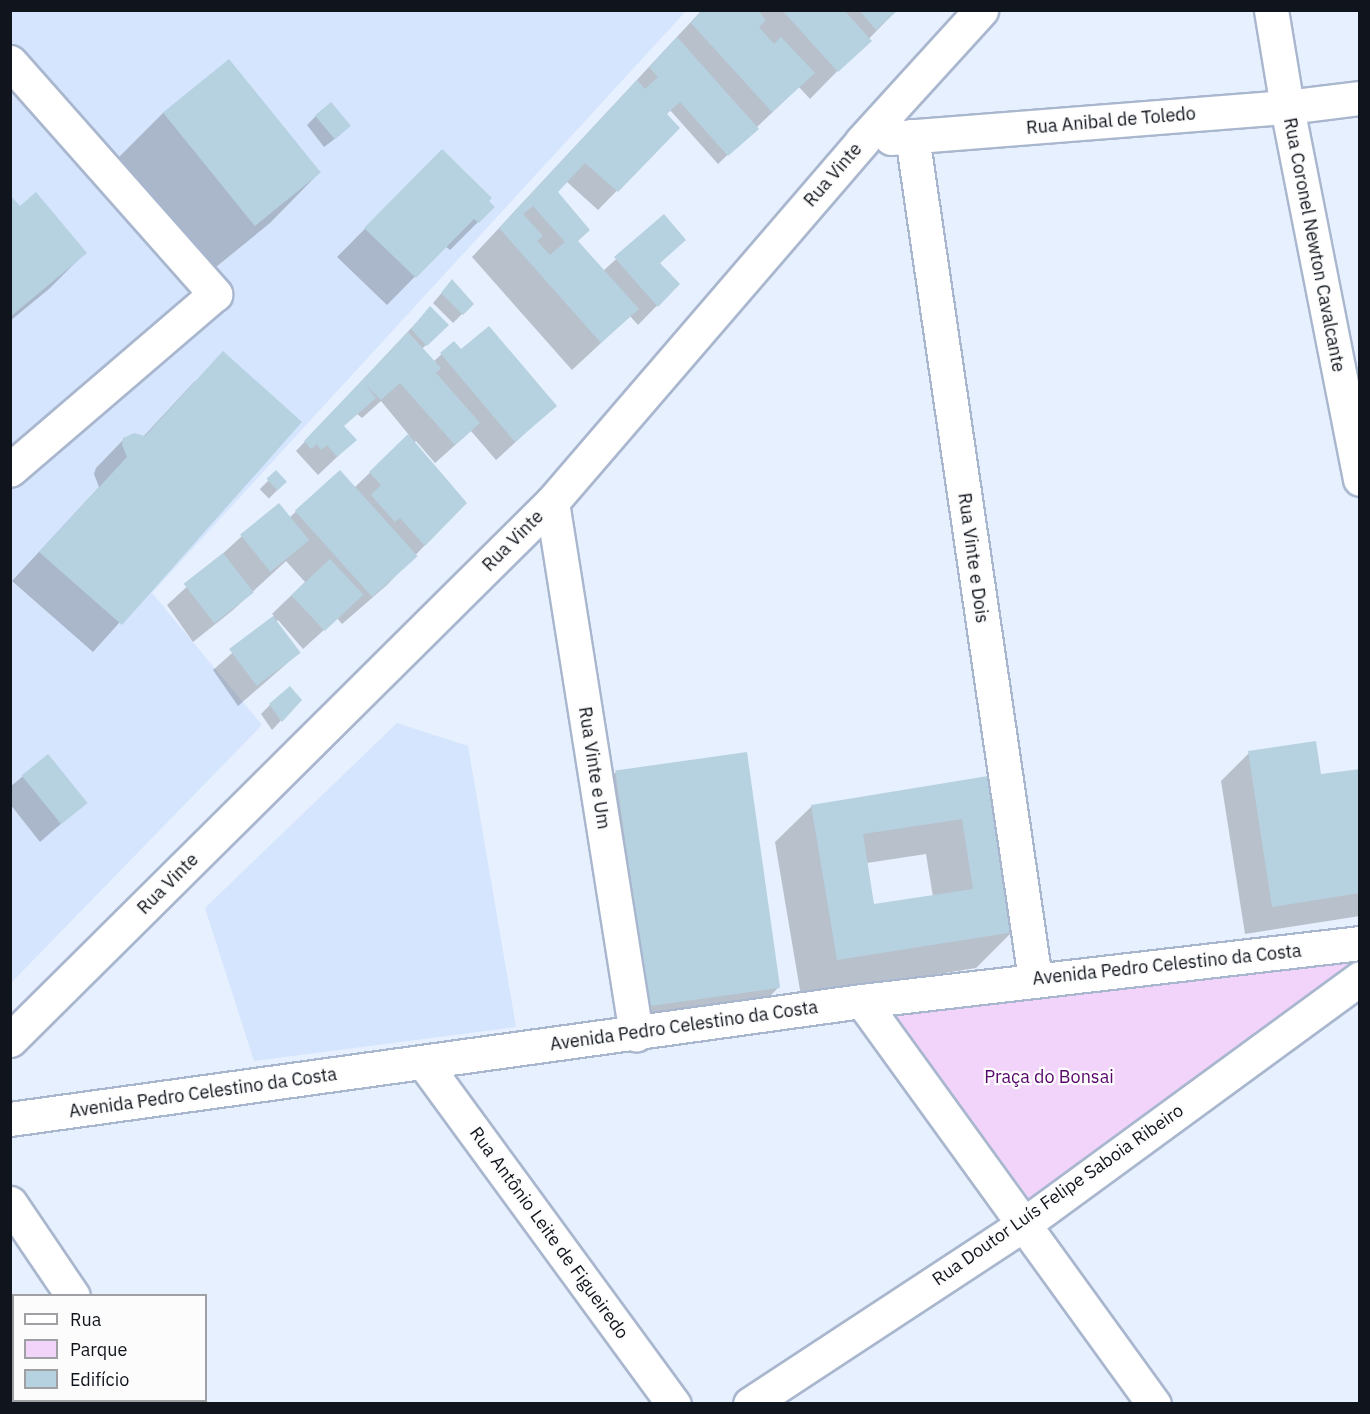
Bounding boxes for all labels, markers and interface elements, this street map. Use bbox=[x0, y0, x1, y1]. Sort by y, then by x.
street label: Rua Anibal de Toledo bbox=[1025, 103, 1197, 139]
street label: Rua Coronel Newton Cavalcante bbox=[1279, 116, 1349, 374]
street label: Rua Vinte bbox=[799, 139, 867, 211]
street label: Rua Vinte e Dois bbox=[953, 492, 993, 624]
street label: Rua Vinte bbox=[478, 506, 548, 576]
street label: Rua Vinte e Um bbox=[574, 705, 614, 831]
street label: Rua Vinte bbox=[133, 849, 203, 919]
street label: Avenida Pedro Celestino da Costa bbox=[1031, 940, 1303, 990]
street label: Avenida Pedro Celestino da Costa bbox=[549, 996, 819, 1056]
street label: Avenida Pedro Celestino da Costa bbox=[68, 1063, 338, 1123]
park label: Praça do Bonsai bbox=[984, 1066, 1114, 1088]
street label: Rua Doutor Luís Felipe Saboia Ribeiro bbox=[928, 1100, 1188, 1290]
street label: Rua Antônio Leite de Figueiredo bbox=[465, 1123, 633, 1343]
legend bbox=[12, 1294, 207, 1402]
text: Rua bbox=[70, 1308, 101, 1331]
text: Parque bbox=[70, 1338, 127, 1361]
text: Edifício bbox=[70, 1368, 129, 1391]

